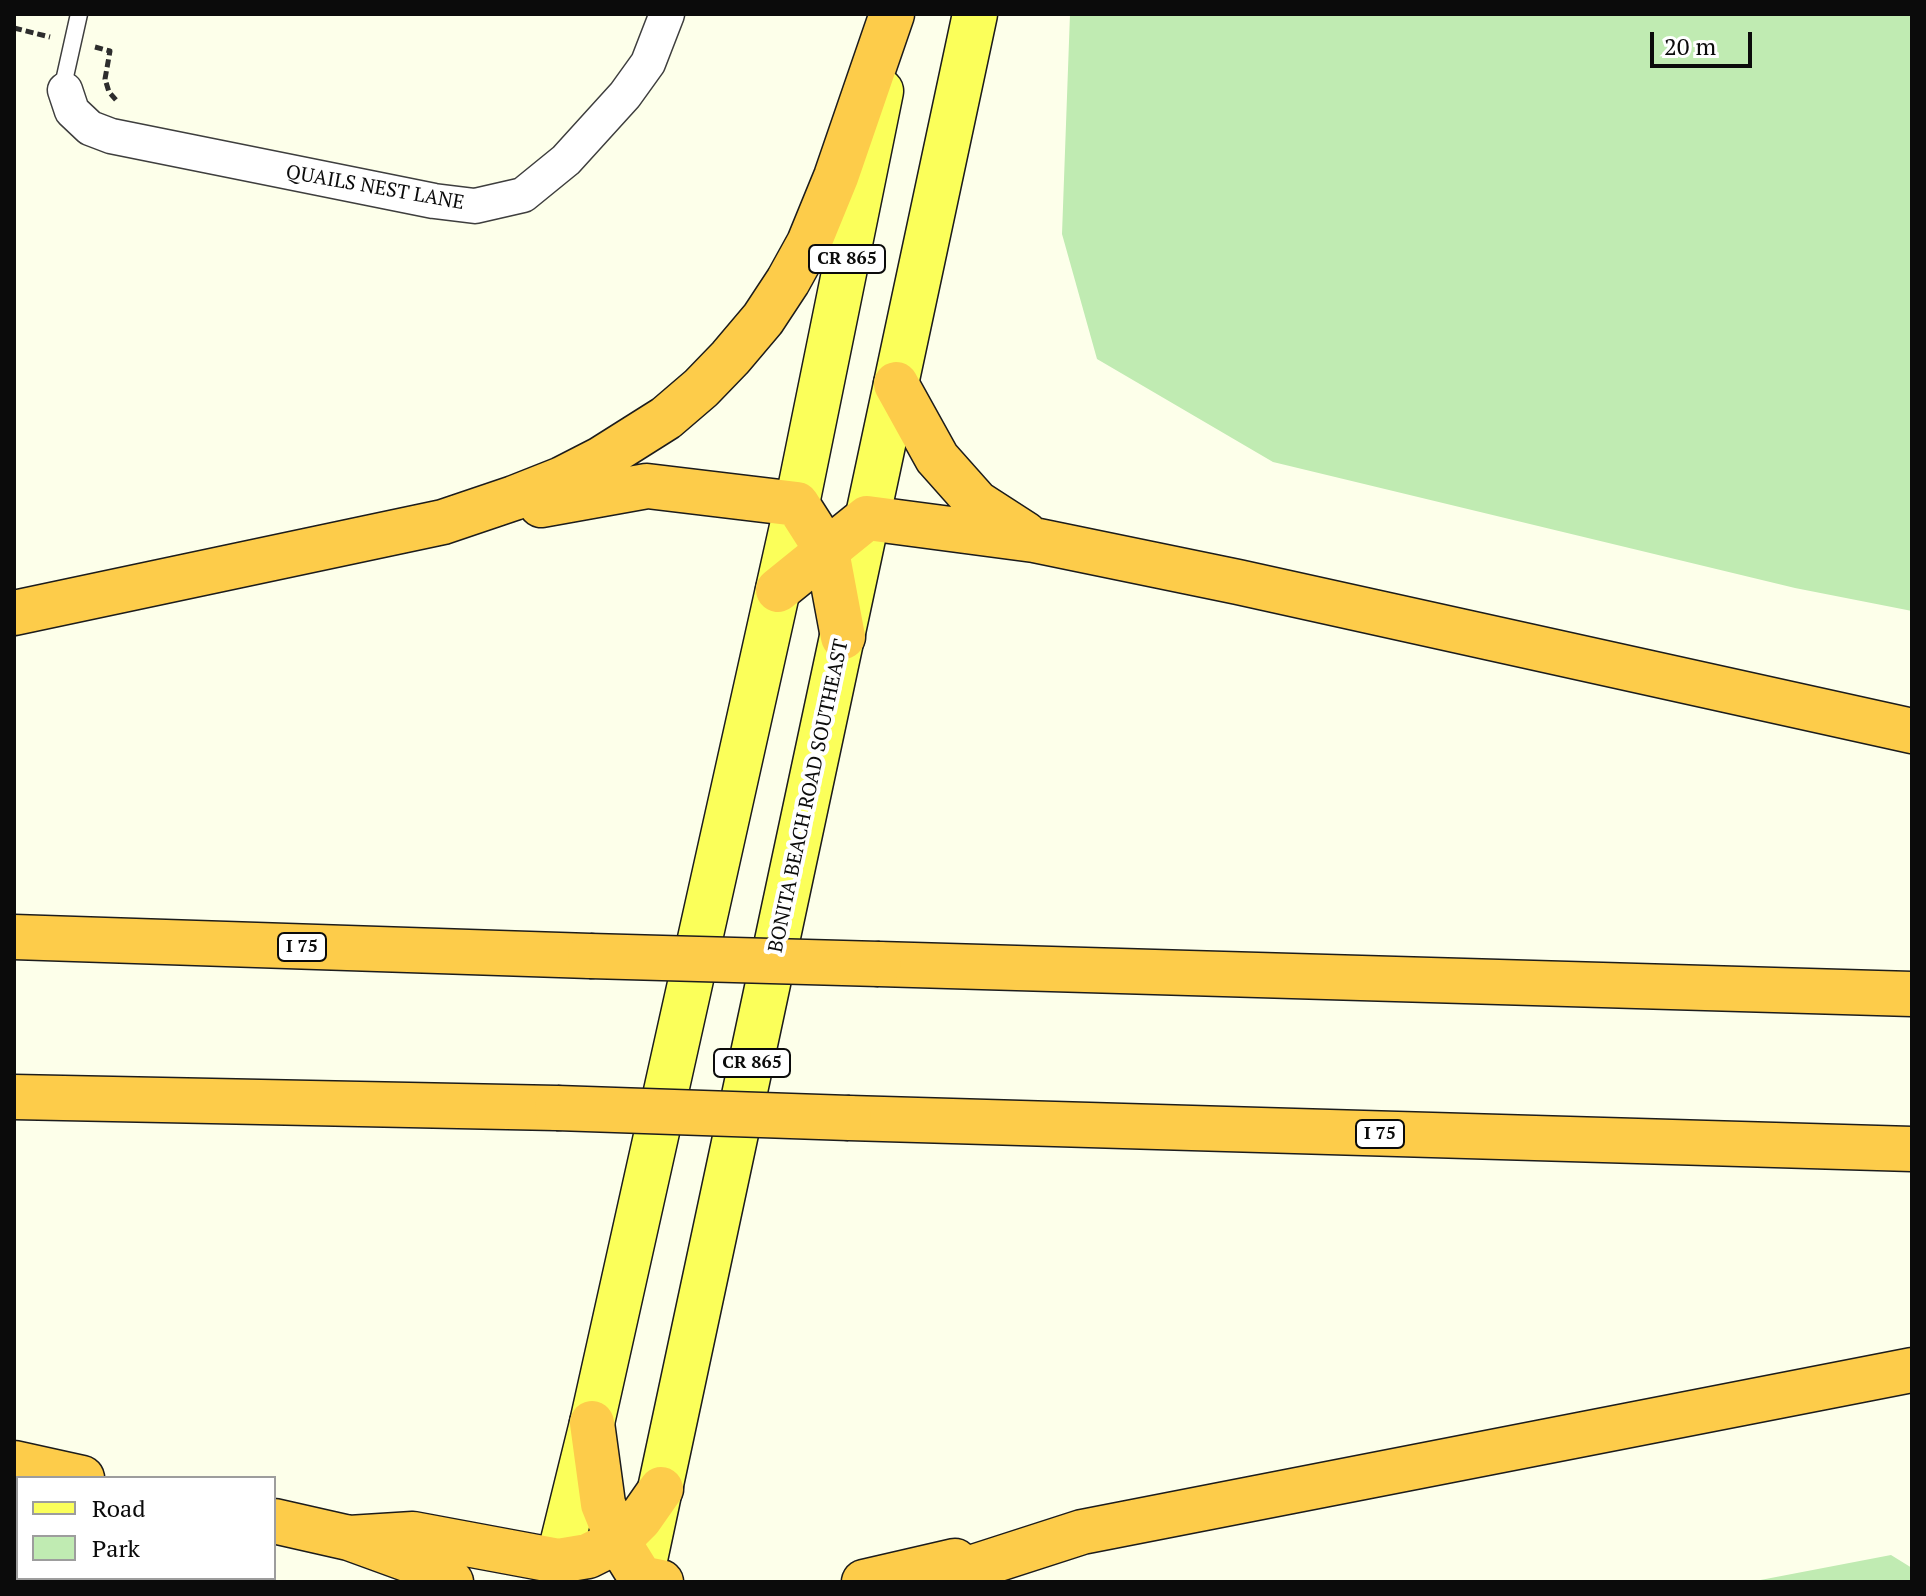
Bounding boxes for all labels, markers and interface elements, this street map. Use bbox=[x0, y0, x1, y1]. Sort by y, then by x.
scale bar bbox=[1654, 16, 1756, 66]
text: 20 m bbox=[1664, 30, 1716, 62]
street label: QUAILS NEST LANE bbox=[284, 160, 466, 216]
road number: CR 865 bbox=[809, 245, 885, 273]
street label: BONITA BEACH ROAD SOUTHEAST bbox=[764, 637, 854, 955]
road number: I 75 bbox=[278, 933, 326, 961]
road number: CR 865 bbox=[714, 1049, 790, 1077]
road number: I 75 bbox=[1356, 1120, 1404, 1148]
legend bbox=[16, 1476, 276, 1580]
text: Road bbox=[92, 1492, 146, 1524]
text: Park bbox=[92, 1532, 140, 1564]

